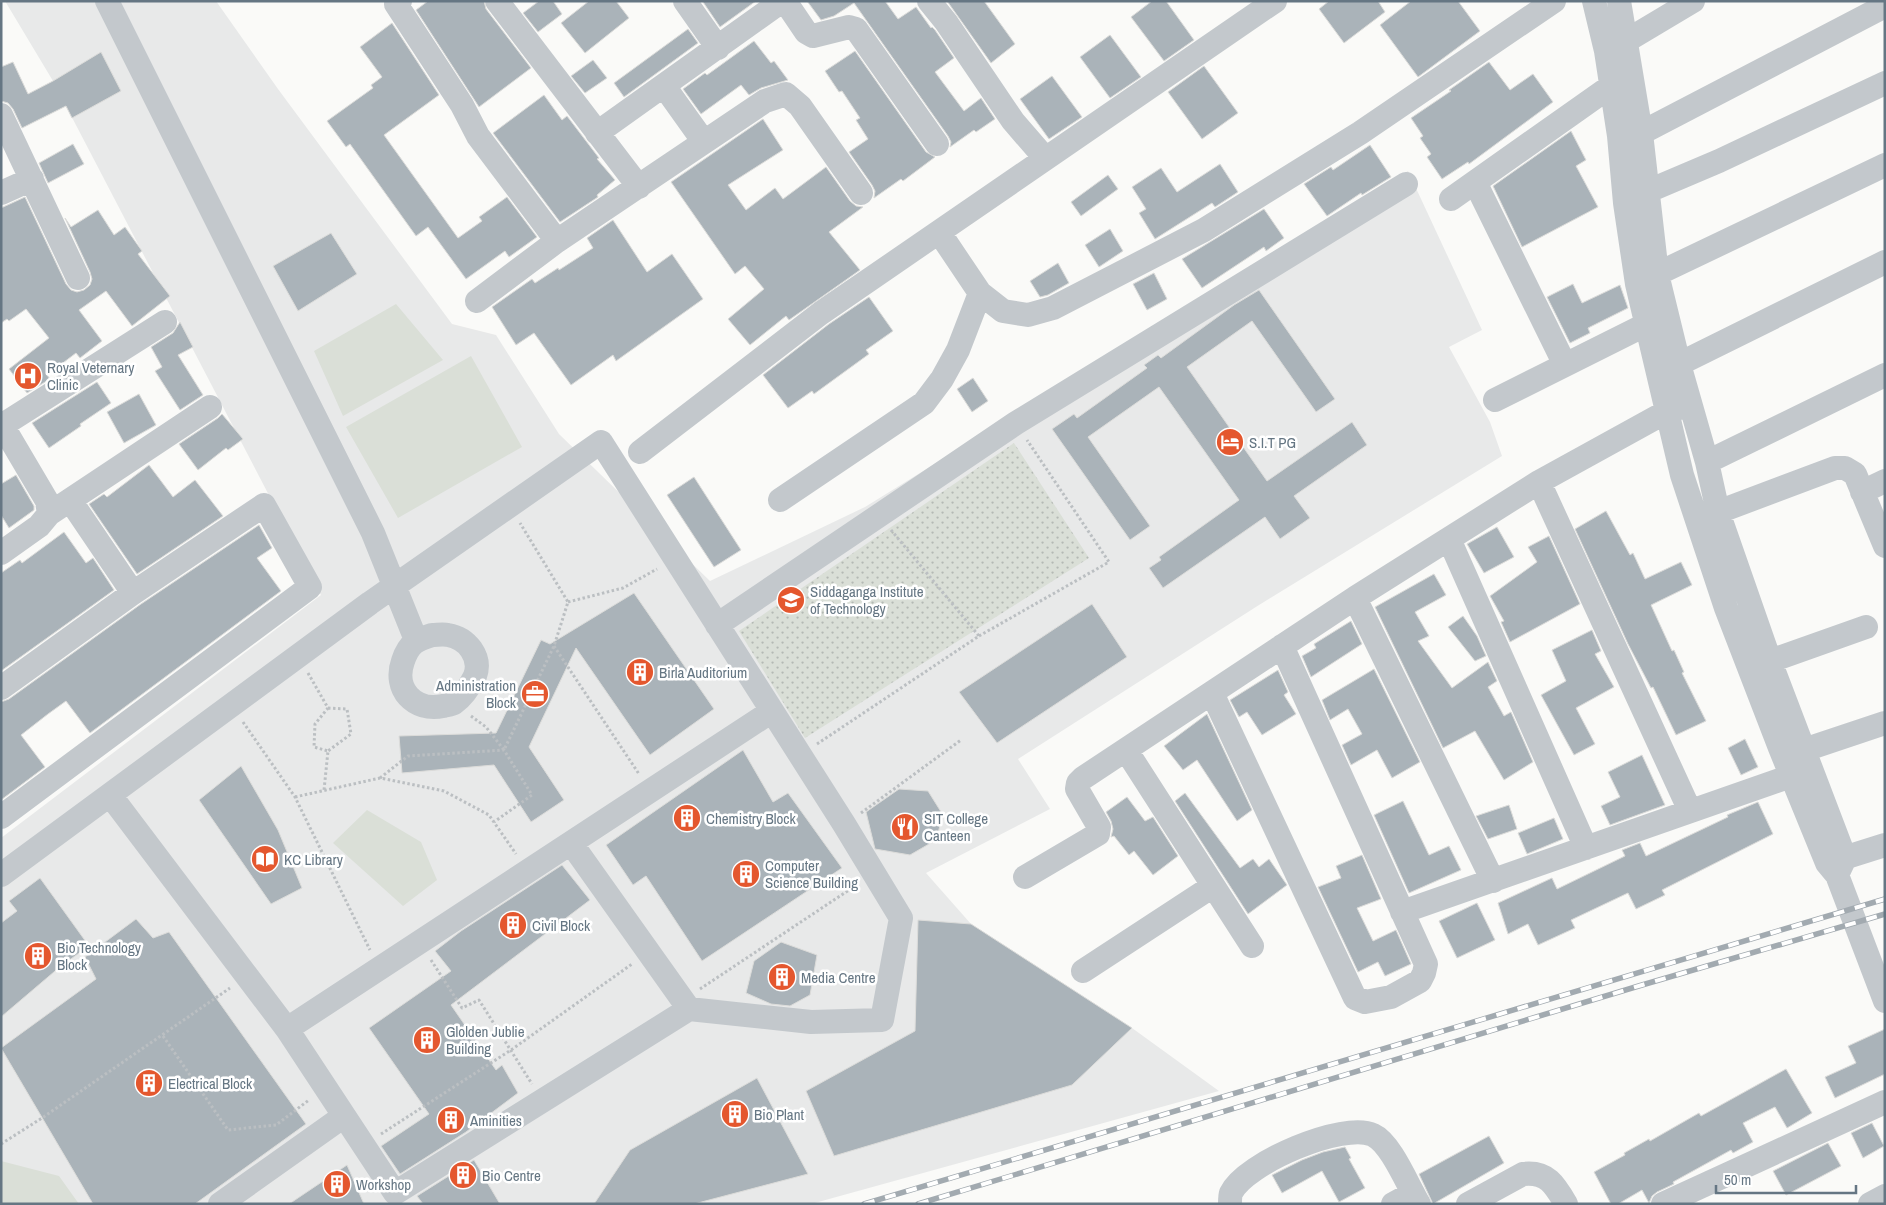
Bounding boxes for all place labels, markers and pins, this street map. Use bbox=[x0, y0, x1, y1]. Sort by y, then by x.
place label: Royal Veternary Clinic bbox=[47, 357, 135, 395]
hospital icon: Royal Veternary Clinic bbox=[13, 361, 43, 391]
hotel icon: S.I.T PG bbox=[1215, 427, 1245, 457]
place label: S.I.T PG bbox=[1249, 432, 1296, 453]
place label: Siddaganga Institute of Technology bbox=[810, 581, 924, 619]
school or university icon: Siddaganga Institute of Technology bbox=[776, 585, 806, 615]
building icon: Birla Auditorium bbox=[625, 657, 655, 687]
place label: Birla Auditorium bbox=[659, 662, 747, 683]
place label: Administration Block bbox=[435, 675, 517, 713]
office icon: Administration Block bbox=[520, 679, 550, 709]
building icon: Chemistry Block bbox=[672, 803, 702, 833]
place label: Chemistry Block bbox=[706, 808, 796, 829]
place label: SIT College Canteen bbox=[924, 808, 988, 846]
restaurant icon: SIT College Canteen bbox=[890, 812, 920, 842]
library icon: KC Library bbox=[250, 844, 280, 874]
place label: KC Library bbox=[284, 849, 344, 870]
place label: Computer Science Building bbox=[765, 855, 858, 893]
building icon: Computer Science Building bbox=[731, 859, 761, 889]
building icon: Civil Block bbox=[498, 910, 528, 940]
place label: Civil Block bbox=[532, 915, 591, 936]
place label: Bio Technology Block bbox=[57, 937, 142, 975]
building icon: Bio Technology Block bbox=[23, 941, 53, 971]
building icon: Media Centre bbox=[767, 962, 797, 992]
place label: Media Centre bbox=[801, 967, 876, 988]
place label: Glolden Jublie Building bbox=[446, 1021, 525, 1059]
building icon: Glolden Jublie Building bbox=[412, 1025, 442, 1055]
building icon: Electrical Block bbox=[134, 1068, 164, 1098]
place label: Electrical Block bbox=[168, 1073, 253, 1094]
building icon: Bio Plant bbox=[720, 1099, 750, 1129]
place label: Bio Plant bbox=[754, 1104, 805, 1125]
building icon: Aminities bbox=[436, 1105, 466, 1135]
place label: Aminities bbox=[469, 1110, 522, 1131]
building icon: Bio Centre bbox=[448, 1160, 478, 1190]
place label: Bio Centre bbox=[482, 1165, 541, 1186]
building icon: Workshop bbox=[322, 1169, 352, 1199]
place label: Workshop bbox=[356, 1174, 411, 1195]

